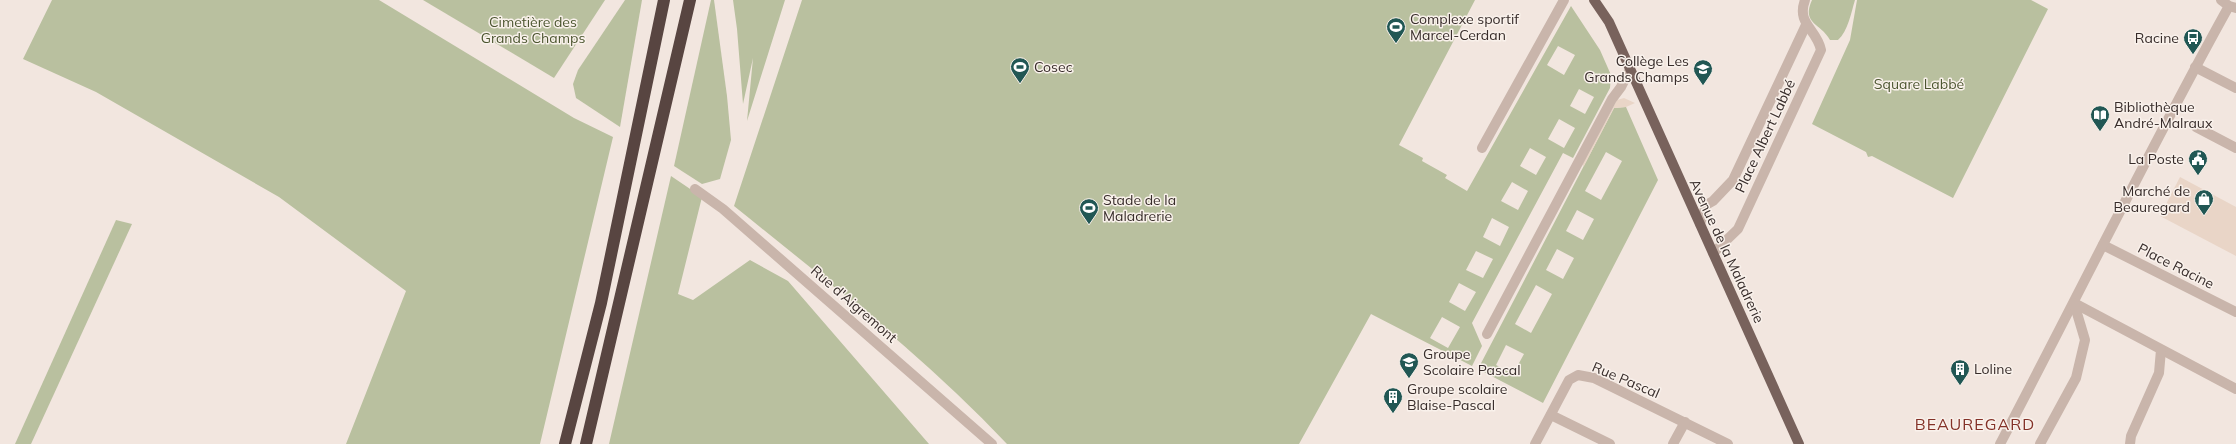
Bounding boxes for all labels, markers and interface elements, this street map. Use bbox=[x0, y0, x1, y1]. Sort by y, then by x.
place label: Complexe sportif Marcel-Cerdan bbox=[1410, 10, 1519, 44]
park label: Cimetière des Grands Champs bbox=[481, 13, 585, 47]
sports icon: Complexe sportif Marcel-Cerdan bbox=[1385, 16, 1407, 44]
bus stop icon: Racine bbox=[2182, 27, 2204, 55]
place label: Racine bbox=[2135, 29, 2179, 47]
place label: Collège Les Grands Champs bbox=[1584, 52, 1689, 86]
sports icon: Cosec bbox=[1009, 56, 1031, 84]
place label: Cosec bbox=[1034, 58, 1073, 76]
school or university icon: Collège Les Grands Champs bbox=[1692, 58, 1714, 86]
park label: Square Labbé bbox=[1874, 75, 1964, 93]
street label: Place Albert Labbé bbox=[1731, 76, 1799, 196]
place label: Bibliothèque André-Malraux bbox=[2114, 98, 2213, 132]
library icon: Bibliothèque André-Malraux bbox=[2089, 104, 2111, 132]
public building icon: La Poste bbox=[2187, 148, 2209, 176]
place label: La Poste bbox=[2128, 150, 2184, 168]
street label: Avenue de la Maladrerie bbox=[1686, 176, 1768, 326]
place label: Marché de Beauregard bbox=[2114, 182, 2190, 216]
shop icon: Marché de Beauregard bbox=[2193, 188, 2215, 216]
place label: Stade de la Maladrerie bbox=[1103, 191, 1176, 225]
sports icon: Stade de la Maladrerie bbox=[1078, 197, 1100, 225]
street label: Place Racine bbox=[2135, 239, 2217, 293]
street label: Rue d'Aigremont bbox=[807, 262, 901, 346]
place label: Groupe Scolaire Pascal bbox=[1423, 345, 1521, 379]
school or university icon: Groupe Scolaire Pascal bbox=[1398, 351, 1420, 379]
street label: Rue Pascal bbox=[1589, 358, 1663, 402]
building icon: Loline bbox=[1949, 358, 1971, 386]
place label: Loline bbox=[1974, 360, 2012, 378]
place label: Groupe scolaire Blaise-Pascal bbox=[1407, 380, 1507, 414]
building icon: Groupe scolaire Blaise-Pascal bbox=[1382, 386, 1404, 414]
district label: BEAUREGARD bbox=[1915, 414, 2035, 434]

